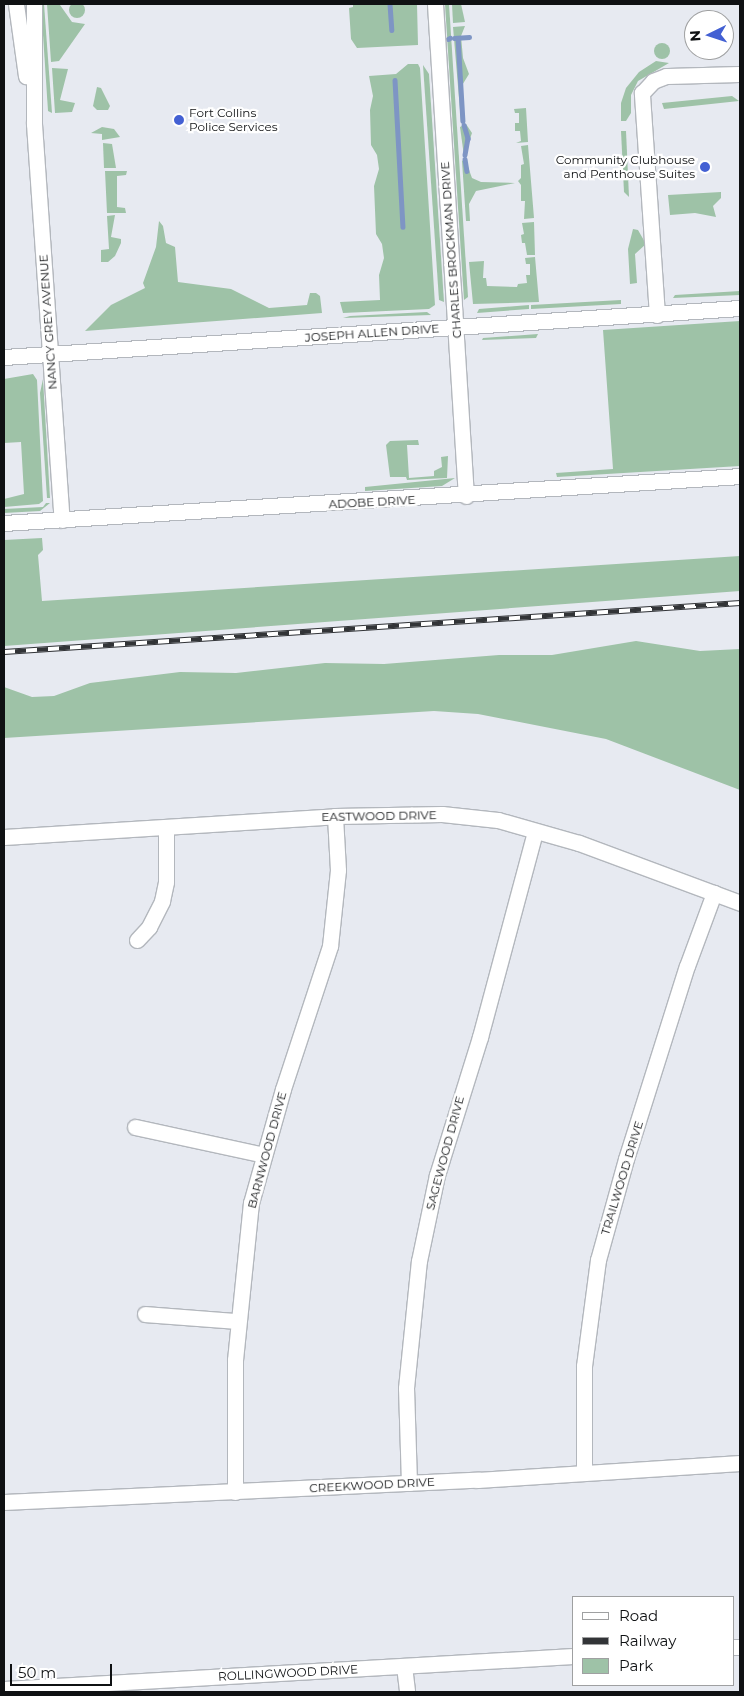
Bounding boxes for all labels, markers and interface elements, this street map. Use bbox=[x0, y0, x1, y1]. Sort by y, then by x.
north arrow bbox=[684, 10, 734, 60]
text: N bbox=[686, 30, 704, 42]
place label: Fort Collins Police Services bbox=[189, 106, 278, 134]
marker: Fort Collins Police Services bbox=[173, 114, 185, 126]
place label: Community Clubhouse and Penthouse Suites bbox=[556, 153, 695, 181]
street label: CHARLES BROCKMAN DRIVE bbox=[438, 161, 464, 339]
marker: Community Clubhouse and Penthouse Suites bbox=[699, 161, 711, 173]
street label: NANCY GREY AVENUE bbox=[36, 254, 60, 390]
street label: JOSEPH ALLEN DRIVE bbox=[304, 321, 440, 345]
street label: ADOBE DRIVE bbox=[328, 493, 416, 511]
street label: EASTWOOD DRIVE bbox=[321, 808, 437, 824]
street label: BARNWOOD DRIVE bbox=[244, 1090, 290, 1210]
street label: SAGEWOOD DRIVE bbox=[423, 1094, 467, 1212]
street label: TRAILWOOD DRIVE bbox=[598, 1119, 646, 1237]
street label: CREEKWOOD DRIVE bbox=[309, 1475, 435, 1495]
legend bbox=[572, 1596, 734, 1686]
text: Road bbox=[619, 1606, 658, 1625]
text: Railway bbox=[619, 1631, 676, 1650]
scale bar bbox=[12, 1654, 115, 1686]
text: Park bbox=[619, 1656, 653, 1675]
street label: ROLLINGWOOD DRIVE bbox=[218, 1662, 358, 1684]
text: 50 m bbox=[18, 1663, 56, 1682]

